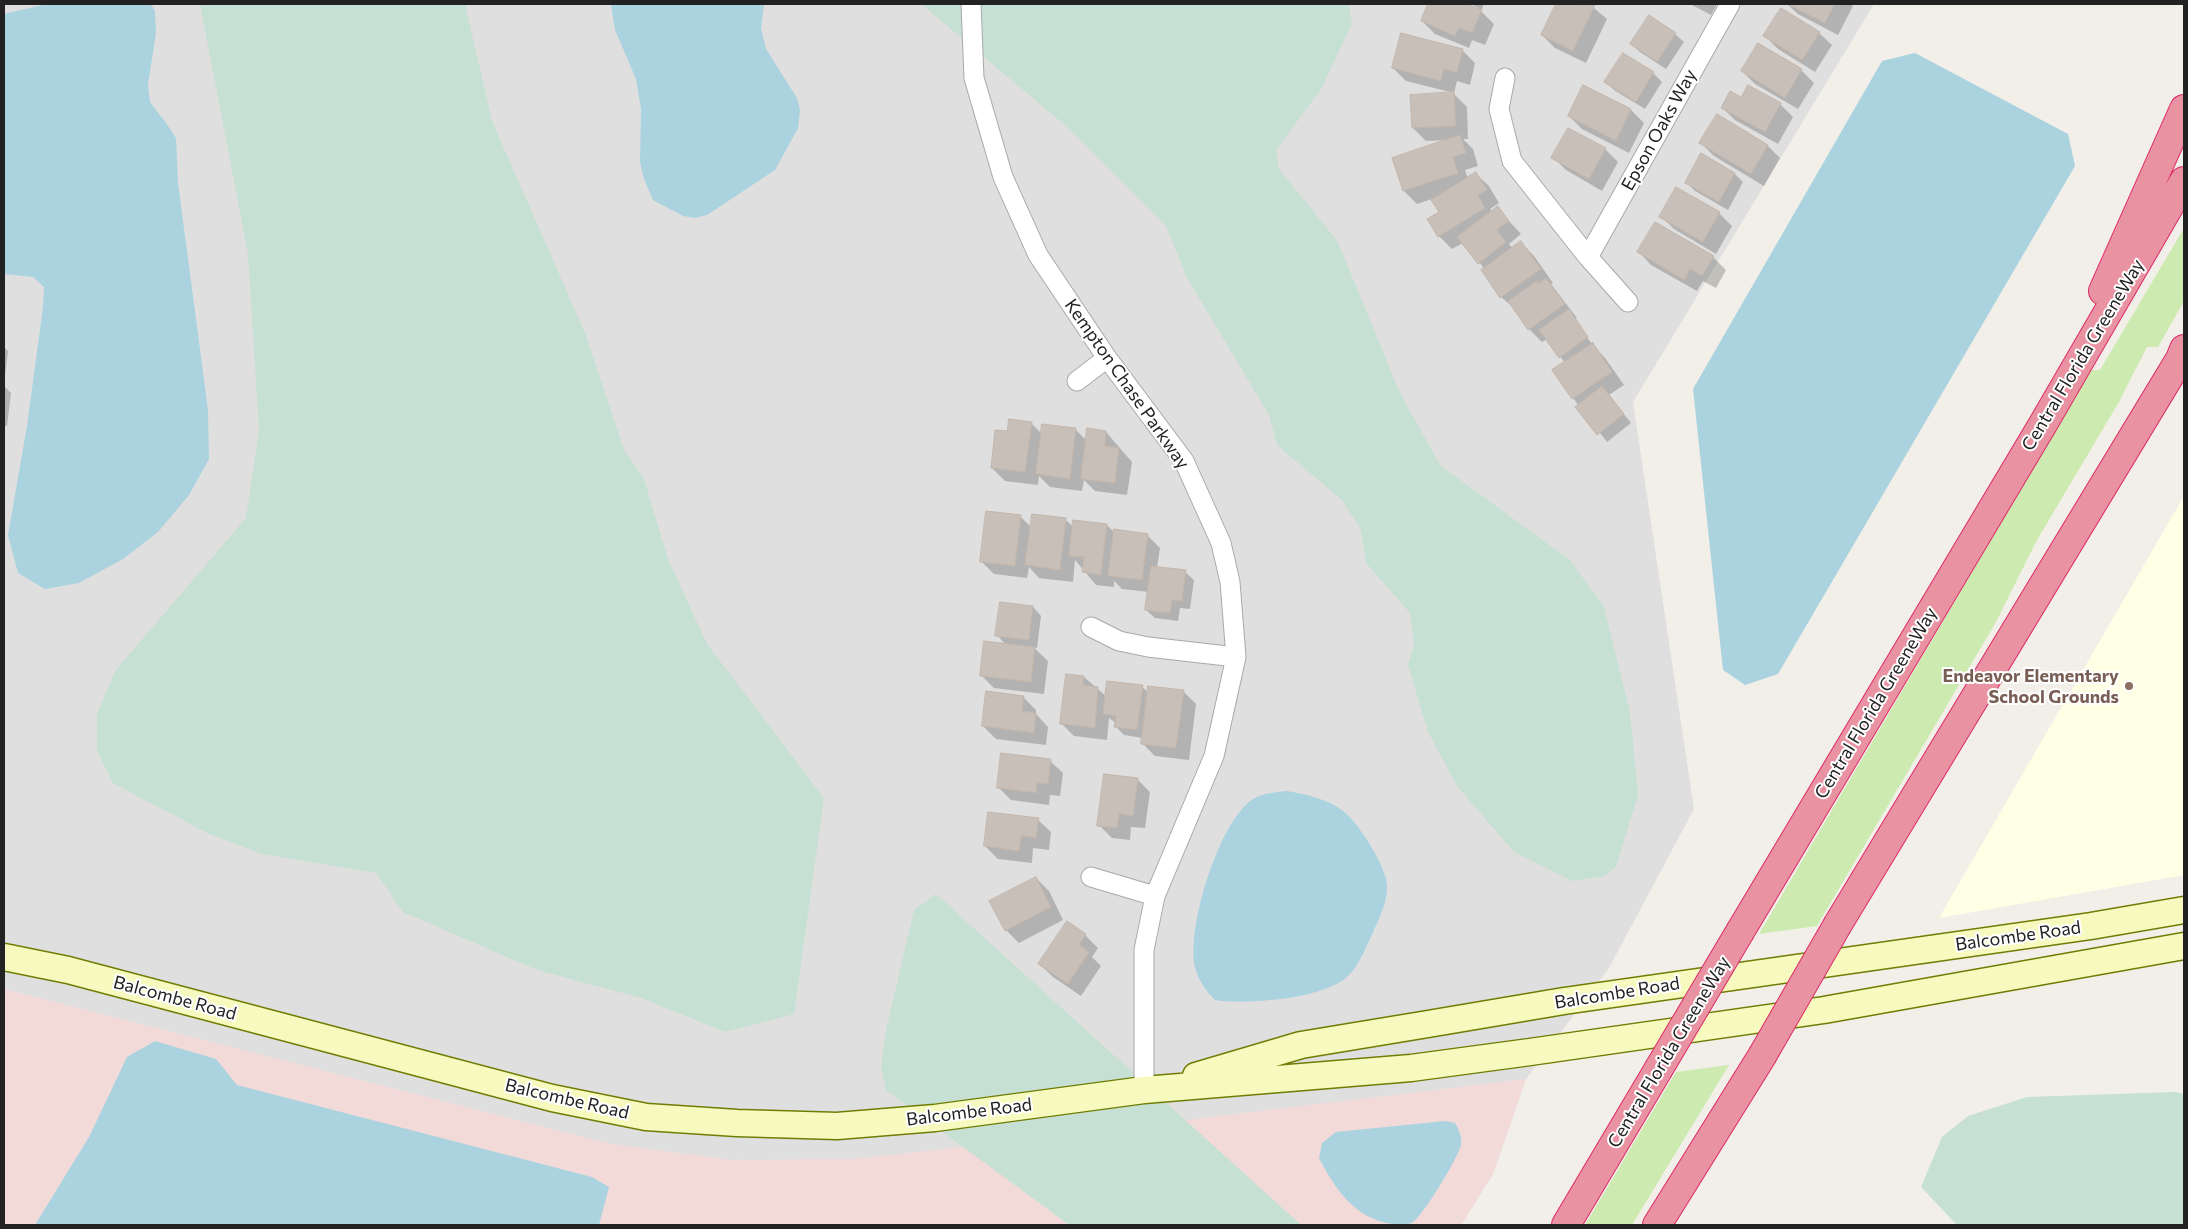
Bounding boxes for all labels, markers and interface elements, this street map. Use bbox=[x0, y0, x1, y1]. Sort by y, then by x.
street label: Epson Oaks Way bbox=[1617, 66, 1701, 194]
street label: Central Florida GreeneWay bbox=[2017, 255, 2149, 455]
street label: Kempton Chase Parkway bbox=[1060, 295, 1194, 473]
street label: Central Florida GreeneWay bbox=[1810, 603, 1942, 803]
place label: Endeavor Elementary School Grounds bbox=[1942, 665, 2119, 708]
marker: Endeavor Elementary School Grounds bbox=[2123, 680, 2135, 692]
street label: Balcombe Road bbox=[1954, 916, 2082, 956]
street label: Central Florida GreeneWay bbox=[1603, 952, 1735, 1152]
street label: Balcombe Road bbox=[111, 971, 239, 1025]
street label: Balcombe Road bbox=[1553, 972, 1681, 1014]
street label: Balcombe Road bbox=[503, 1074, 631, 1124]
street label: Balcombe Road bbox=[905, 1094, 1033, 1130]

